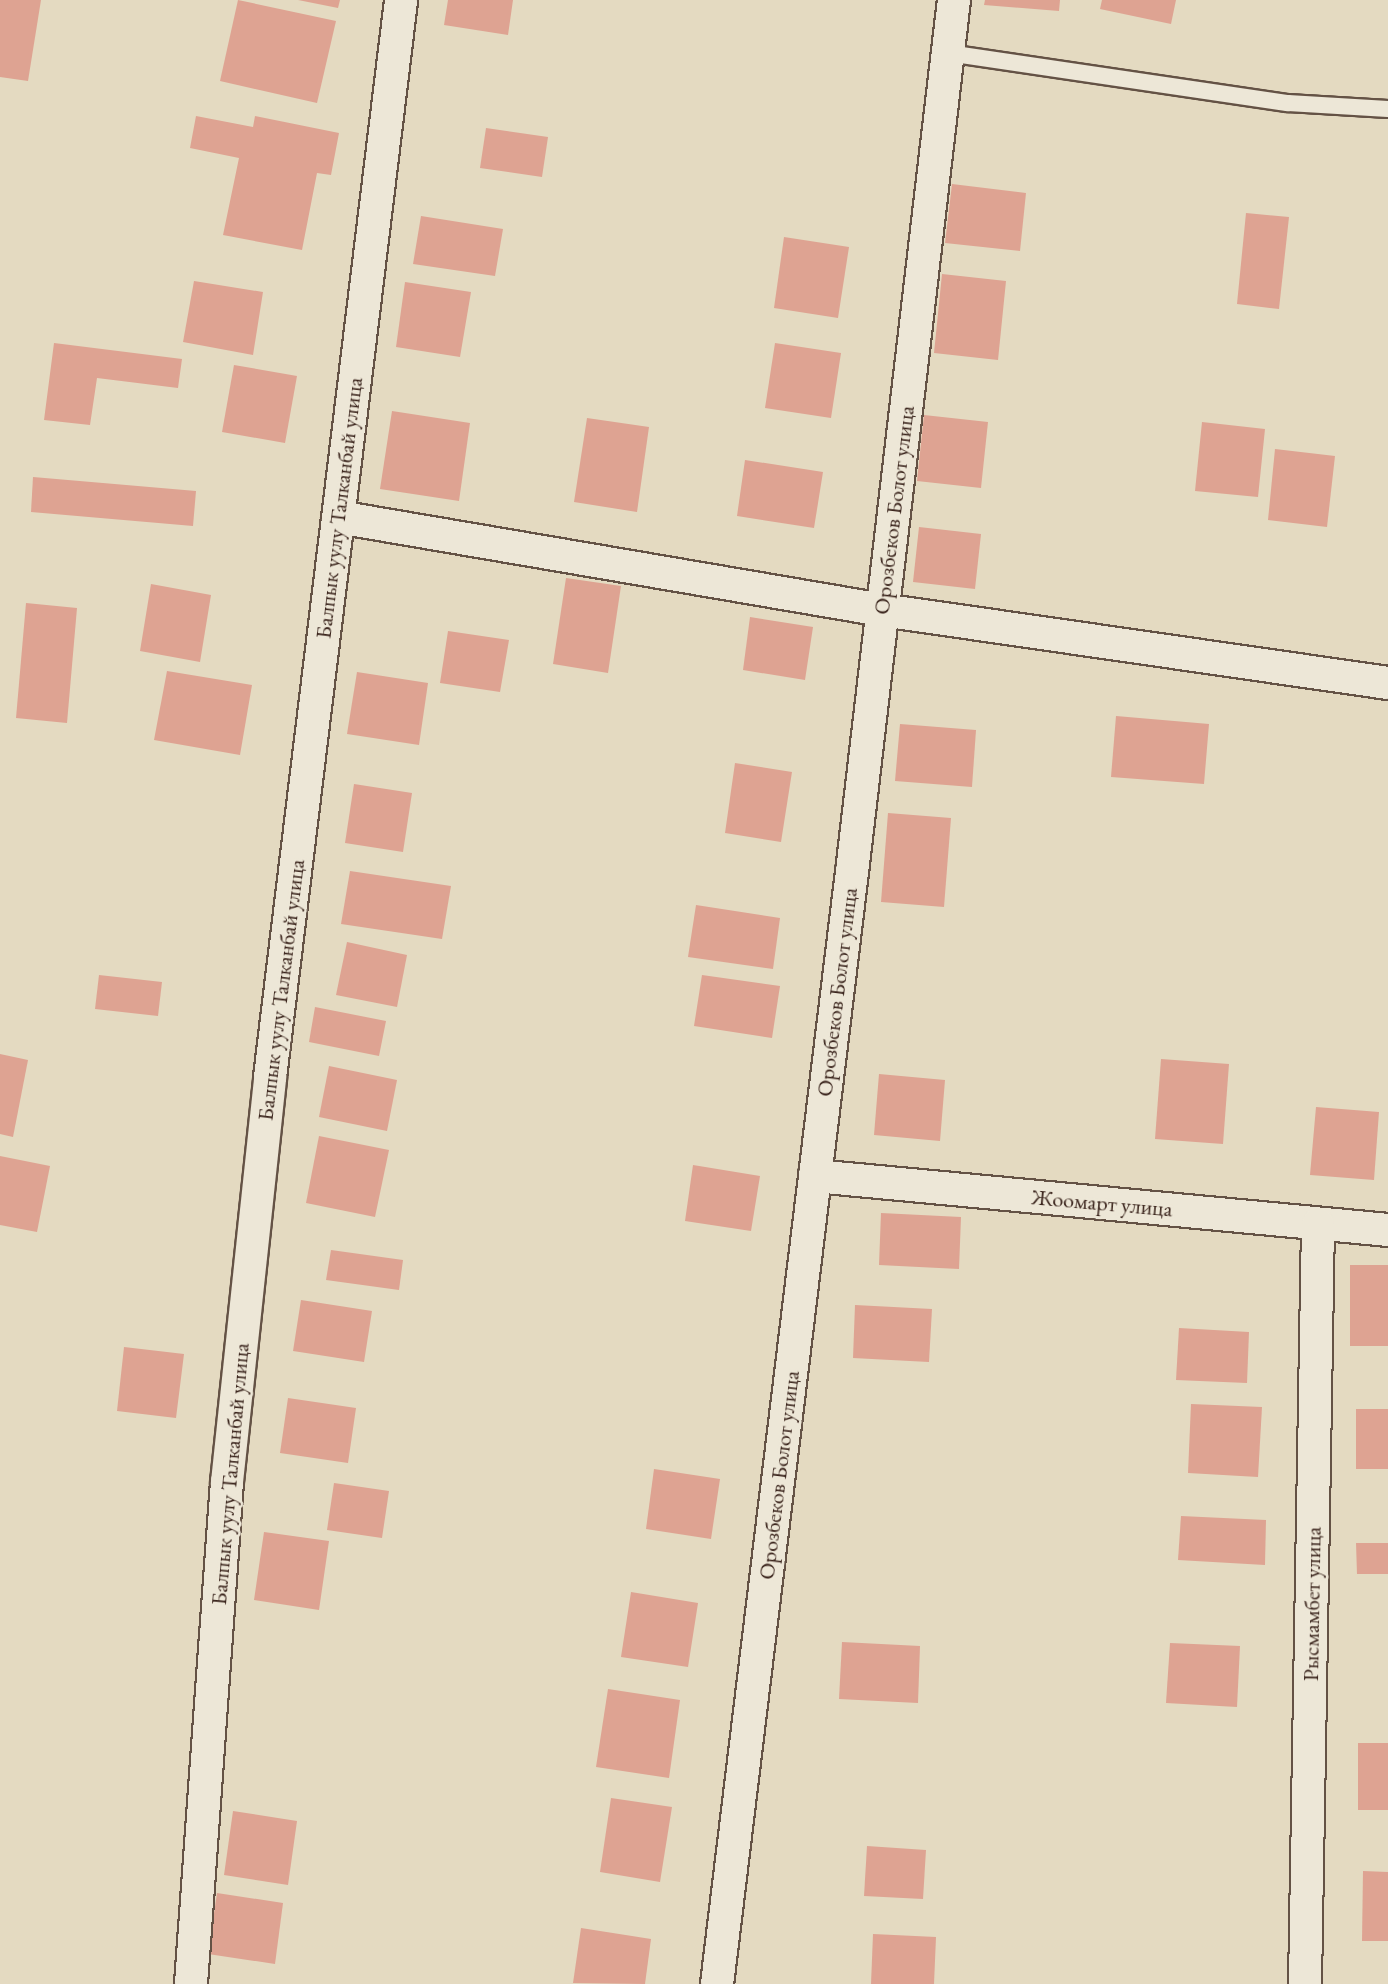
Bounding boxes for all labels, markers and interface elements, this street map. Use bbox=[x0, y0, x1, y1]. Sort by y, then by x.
street label: Балпык уулу Талканбай улица bbox=[310, 376, 368, 640]
street label: Орозбеков Болот улица bbox=[868, 404, 920, 616]
street label: Балпык уулу Талканбай улица bbox=[252, 858, 310, 1122]
street label: Орозбеков Болот улица bbox=[811, 886, 863, 1098]
street label: Жоомарт улица bbox=[1030, 1184, 1174, 1222]
street label: Балпык уулу Талканбай улица bbox=[205, 1342, 255, 1606]
street label: Орозбеков Болот улица bbox=[753, 1369, 805, 1581]
street label: Рысмамбет улица bbox=[1297, 1526, 1327, 1682]

